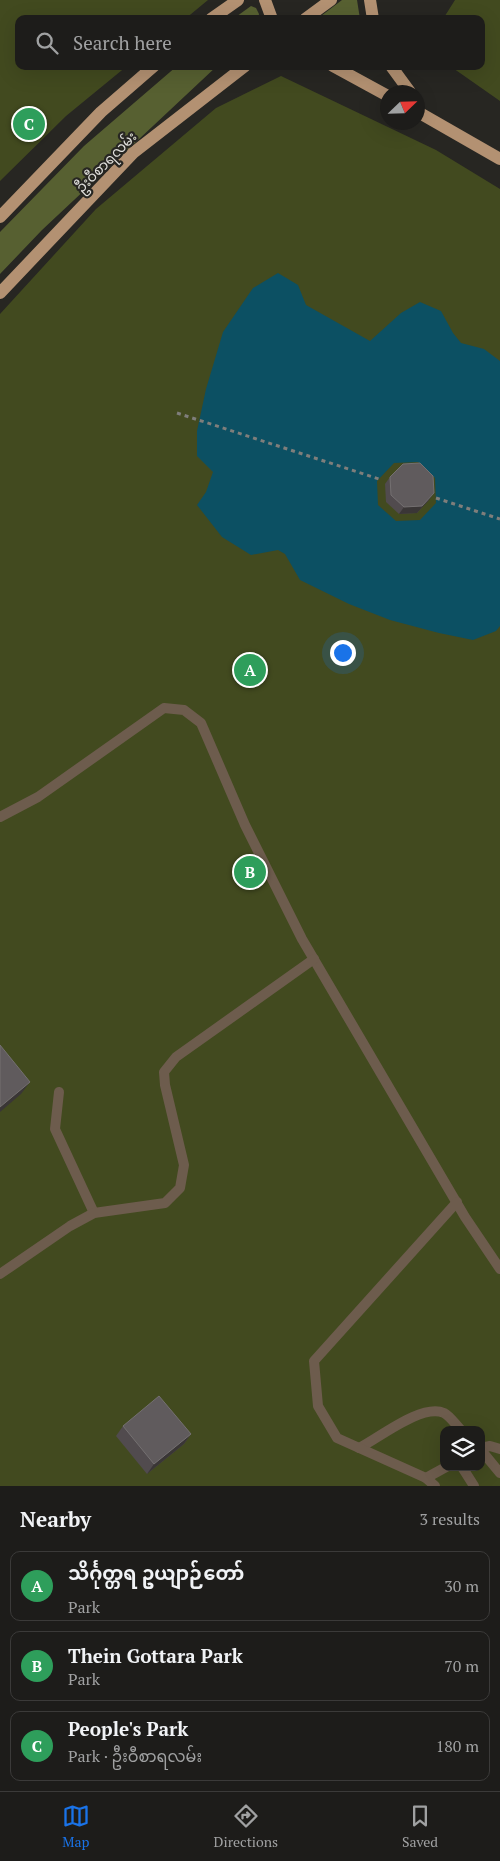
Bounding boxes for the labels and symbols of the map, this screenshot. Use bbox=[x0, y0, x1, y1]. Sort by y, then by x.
north arrow bbox=[380, 85, 425, 130]
pin: C bbox=[13, 105, 45, 143]
street label: ဦးဝီစာရလမ်း bbox=[71, 127, 142, 198]
your location bbox=[330, 640, 356, 666]
pin: A bbox=[234, 651, 266, 689]
pin: B bbox=[234, 853, 266, 891]

